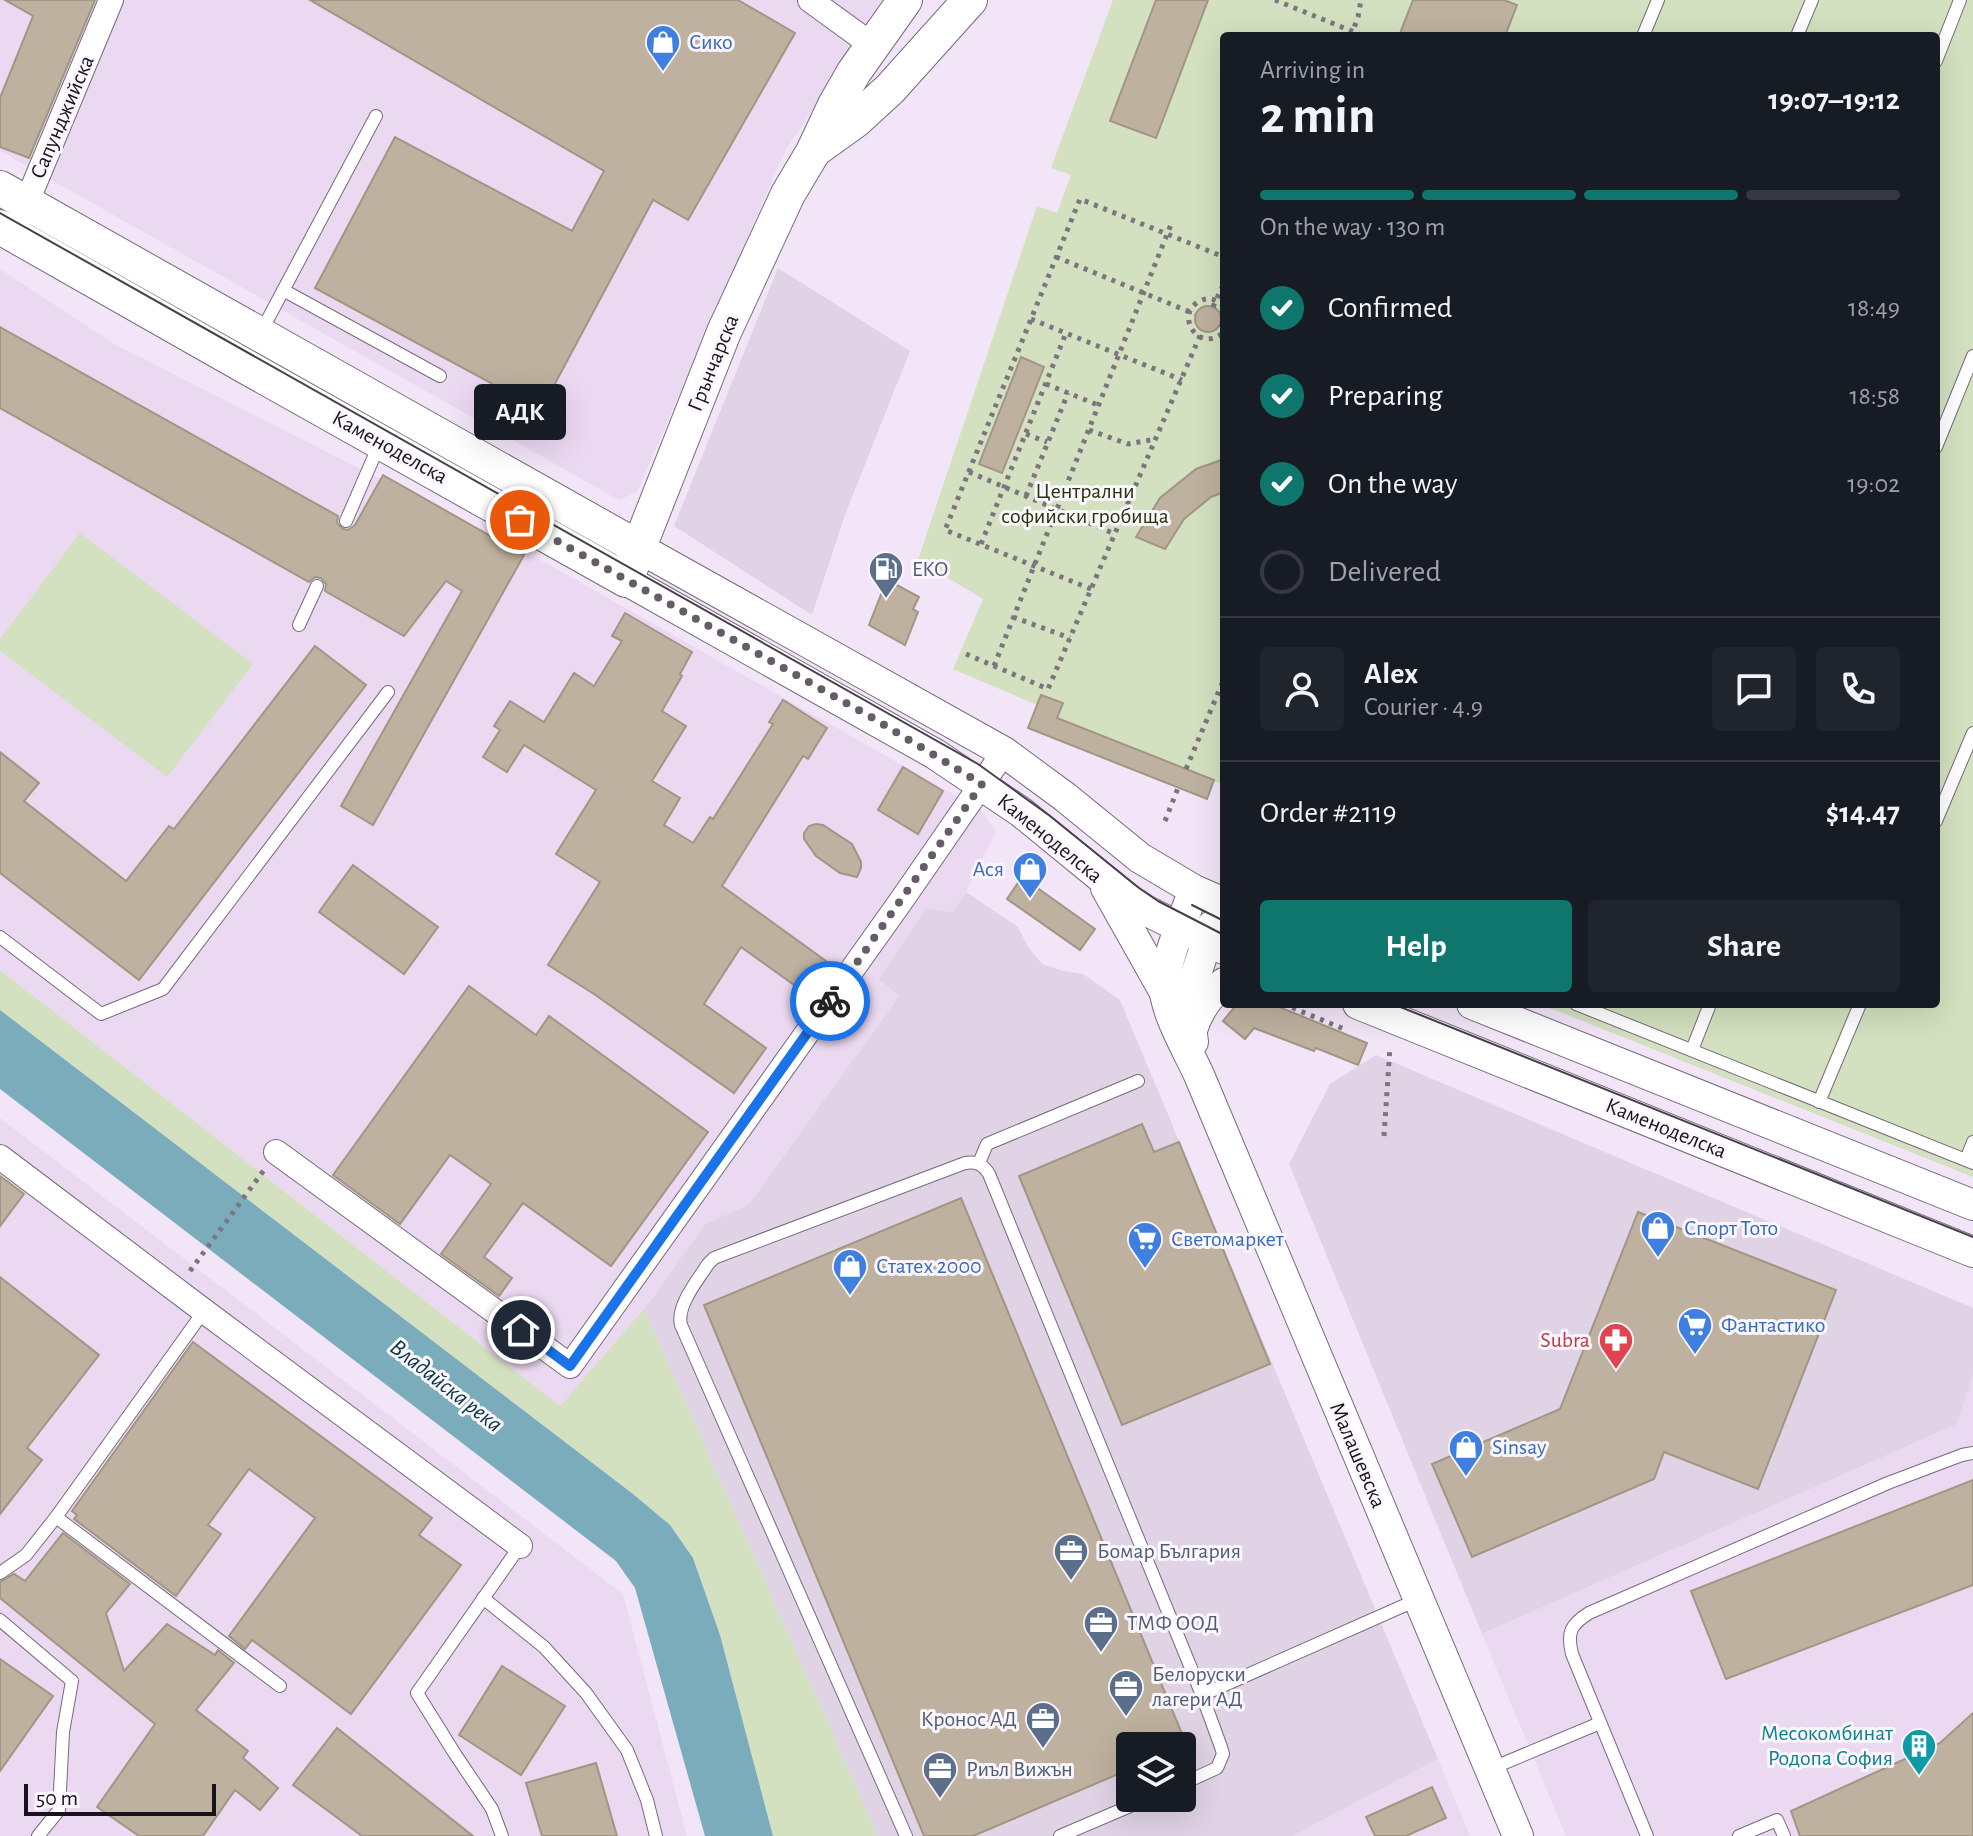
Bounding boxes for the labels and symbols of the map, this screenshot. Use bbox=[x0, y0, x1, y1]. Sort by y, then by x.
shop icon: Сико bbox=[644, 23, 682, 73]
place label: Сико bbox=[689, 31, 733, 53]
street label: Сапунджийска bbox=[26, 52, 98, 182]
street label: Грънчарска bbox=[684, 311, 742, 415]
callout: АДК bbox=[474, 384, 566, 440]
street label: Каменоделска bbox=[329, 406, 451, 488]
park label: Централни софийски гробища bbox=[1001, 480, 1169, 527]
pin bbox=[486, 486, 554, 554]
fuel station icon: EKO bbox=[867, 550, 905, 600]
place label: EKO bbox=[912, 558, 948, 580]
street label: Каменоделска bbox=[993, 789, 1107, 887]
shop icon: Ася bbox=[1011, 850, 1049, 900]
place label: Ася bbox=[973, 858, 1004, 880]
courier bbox=[790, 961, 870, 1041]
street label: Каменоделска bbox=[1602, 1094, 1730, 1162]
shop icon: Спорт Тото bbox=[1639, 1209, 1677, 1259]
place label: Спорт Тото bbox=[1684, 1217, 1778, 1239]
supermarket icon: Светомаркет bbox=[1126, 1220, 1164, 1270]
place label: Светомаркет bbox=[1171, 1228, 1285, 1250]
shop icon: Статех 2000 bbox=[831, 1247, 869, 1297]
place label: Статех 2000 bbox=[876, 1255, 982, 1277]
pin bbox=[487, 1296, 555, 1364]
supermarket icon: Фантастико bbox=[1676, 1306, 1714, 1356]
place label: Фантастико bbox=[1721, 1314, 1825, 1336]
pharmacy icon: Subra bbox=[1597, 1321, 1635, 1371]
place label: Subra bbox=[1540, 1329, 1590, 1351]
water label: Владайска река bbox=[385, 1335, 507, 1437]
street label: Малашевска bbox=[1326, 1399, 1390, 1511]
shop icon: Sinsay bbox=[1447, 1428, 1485, 1478]
place label: Sinsay bbox=[1492, 1436, 1547, 1458]
office icon: Бомар България bbox=[1052, 1532, 1090, 1582]
place label: Бомар България bbox=[1097, 1540, 1241, 1562]
office icon: ТМФ ООД bbox=[1082, 1604, 1120, 1654]
place label: ТМФ ООД bbox=[1127, 1612, 1219, 1634]
place label: Белоруски лагери АД bbox=[1152, 1663, 1246, 1710]
office icon: Белоруски лагери АД bbox=[1107, 1668, 1145, 1718]
office icon: Кронос АД bbox=[1024, 1700, 1062, 1750]
place label: Кронос АД bbox=[921, 1708, 1017, 1730]
place label: Месокомбинат Родопа София bbox=[1761, 1722, 1894, 1769]
building icon: Месокомбинат Родопа София bbox=[1900, 1727, 1938, 1777]
office icon: Риъл Вижън bbox=[921, 1750, 959, 1800]
place label: Риъл Вижън bbox=[966, 1758, 1073, 1780]
scale bar bbox=[24, 1780, 216, 1816]

